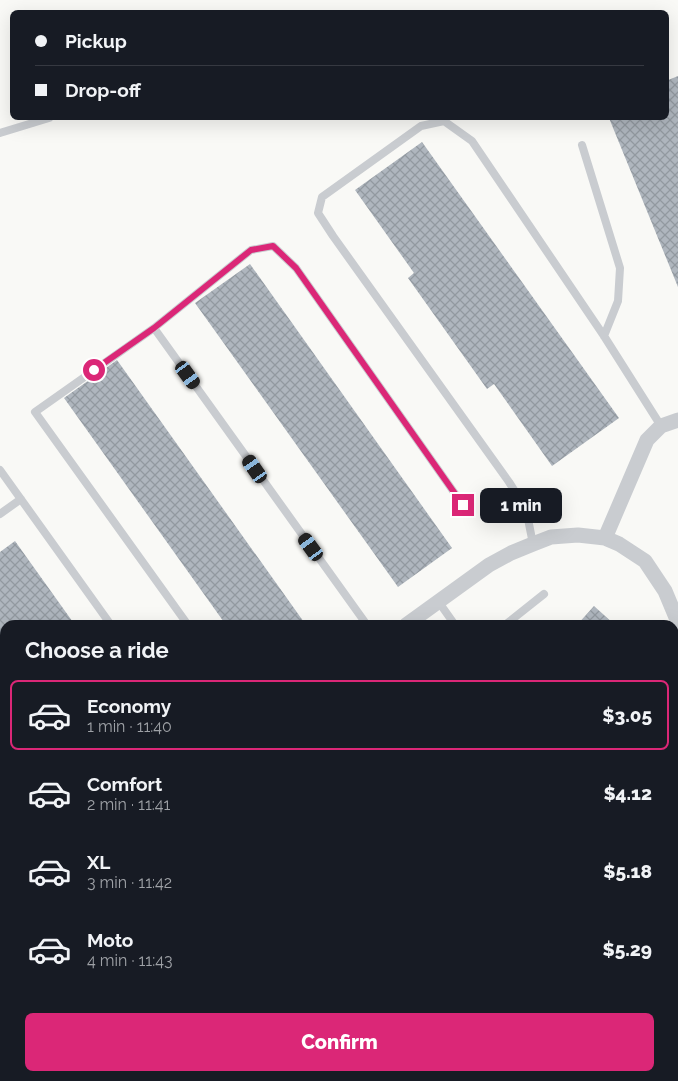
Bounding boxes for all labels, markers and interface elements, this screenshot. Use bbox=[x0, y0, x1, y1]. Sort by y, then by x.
text: Pickup bbox=[65, 30, 127, 52]
text: Drop-off bbox=[65, 79, 141, 101]
car bbox=[173, 358, 202, 392]
route start bbox=[83, 359, 105, 381]
car bbox=[240, 452, 269, 486]
callout: 1 min bbox=[480, 488, 563, 522]
route end bbox=[452, 494, 474, 516]
text: 1 min bbox=[500, 496, 542, 515]
car bbox=[296, 530, 325, 564]
text: Choose a ride bbox=[25, 637, 169, 663]
icon: car bbox=[27, 693, 72, 738]
text: Economy bbox=[87, 695, 171, 717]
text: $3.05 bbox=[602, 704, 652, 726]
text: 1 min · 11:40 bbox=[87, 717, 172, 736]
icon: car bbox=[27, 771, 72, 816]
text: Comfort bbox=[87, 773, 162, 795]
text: $4.12 bbox=[603, 782, 652, 804]
text: 2 min · 11:41 bbox=[87, 795, 170, 814]
icon: car bbox=[27, 849, 72, 894]
text: XL bbox=[87, 851, 110, 873]
text: $5.18 bbox=[603, 860, 652, 882]
text: 3 min · 11:42 bbox=[87, 873, 172, 892]
icon: car bbox=[27, 927, 72, 972]
text: Moto bbox=[87, 929, 133, 951]
text: $5.29 bbox=[602, 938, 652, 960]
text: 4 min · 11:43 bbox=[87, 951, 173, 970]
button: Confirm bbox=[25, 1013, 654, 1071]

